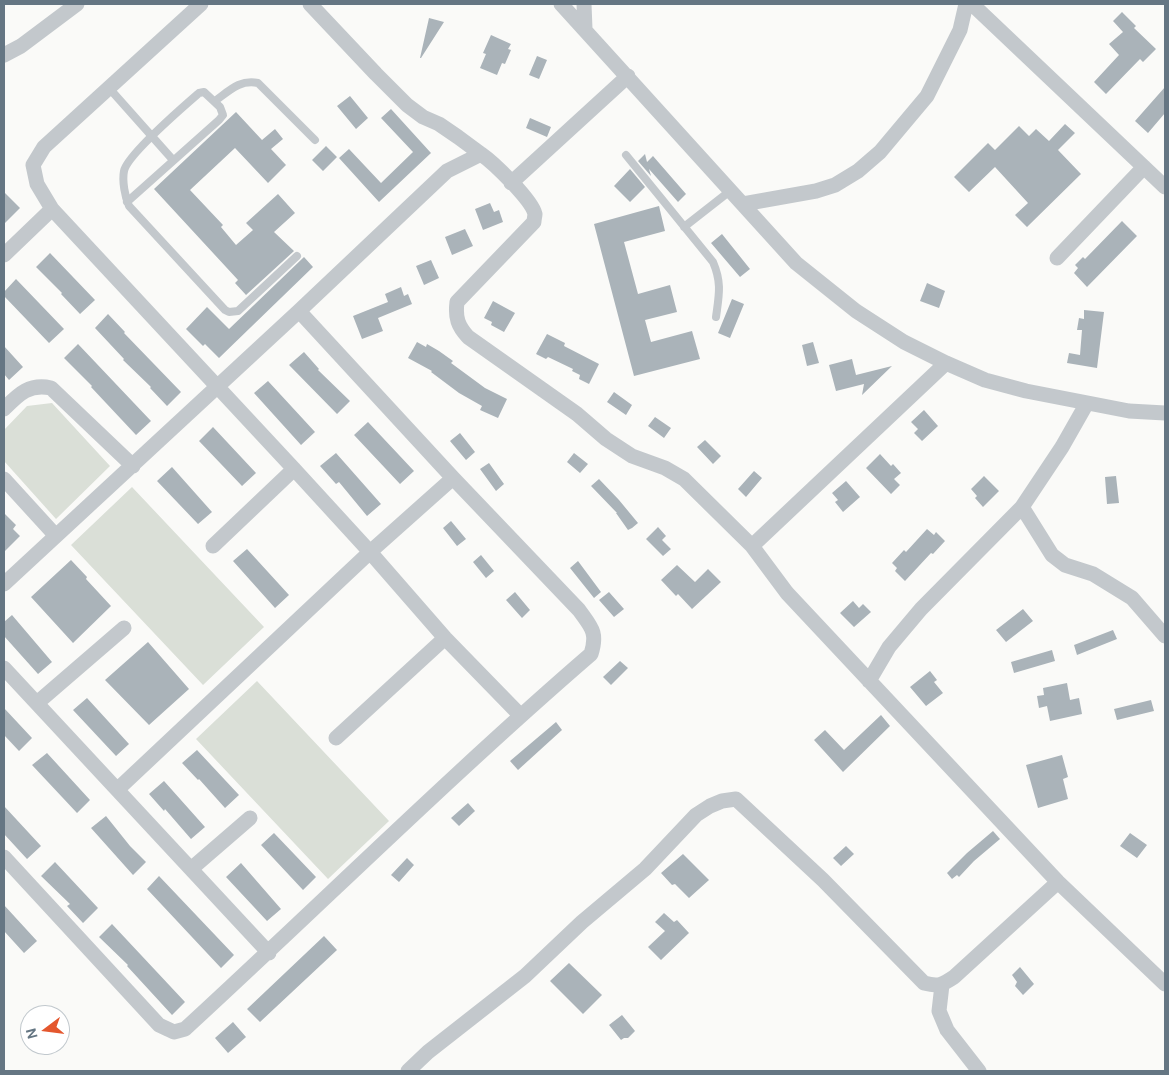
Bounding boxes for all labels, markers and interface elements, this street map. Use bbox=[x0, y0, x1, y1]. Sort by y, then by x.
north arrow bbox=[20, 1005, 70, 1055]
text: N bbox=[21, 1026, 41, 1041]

